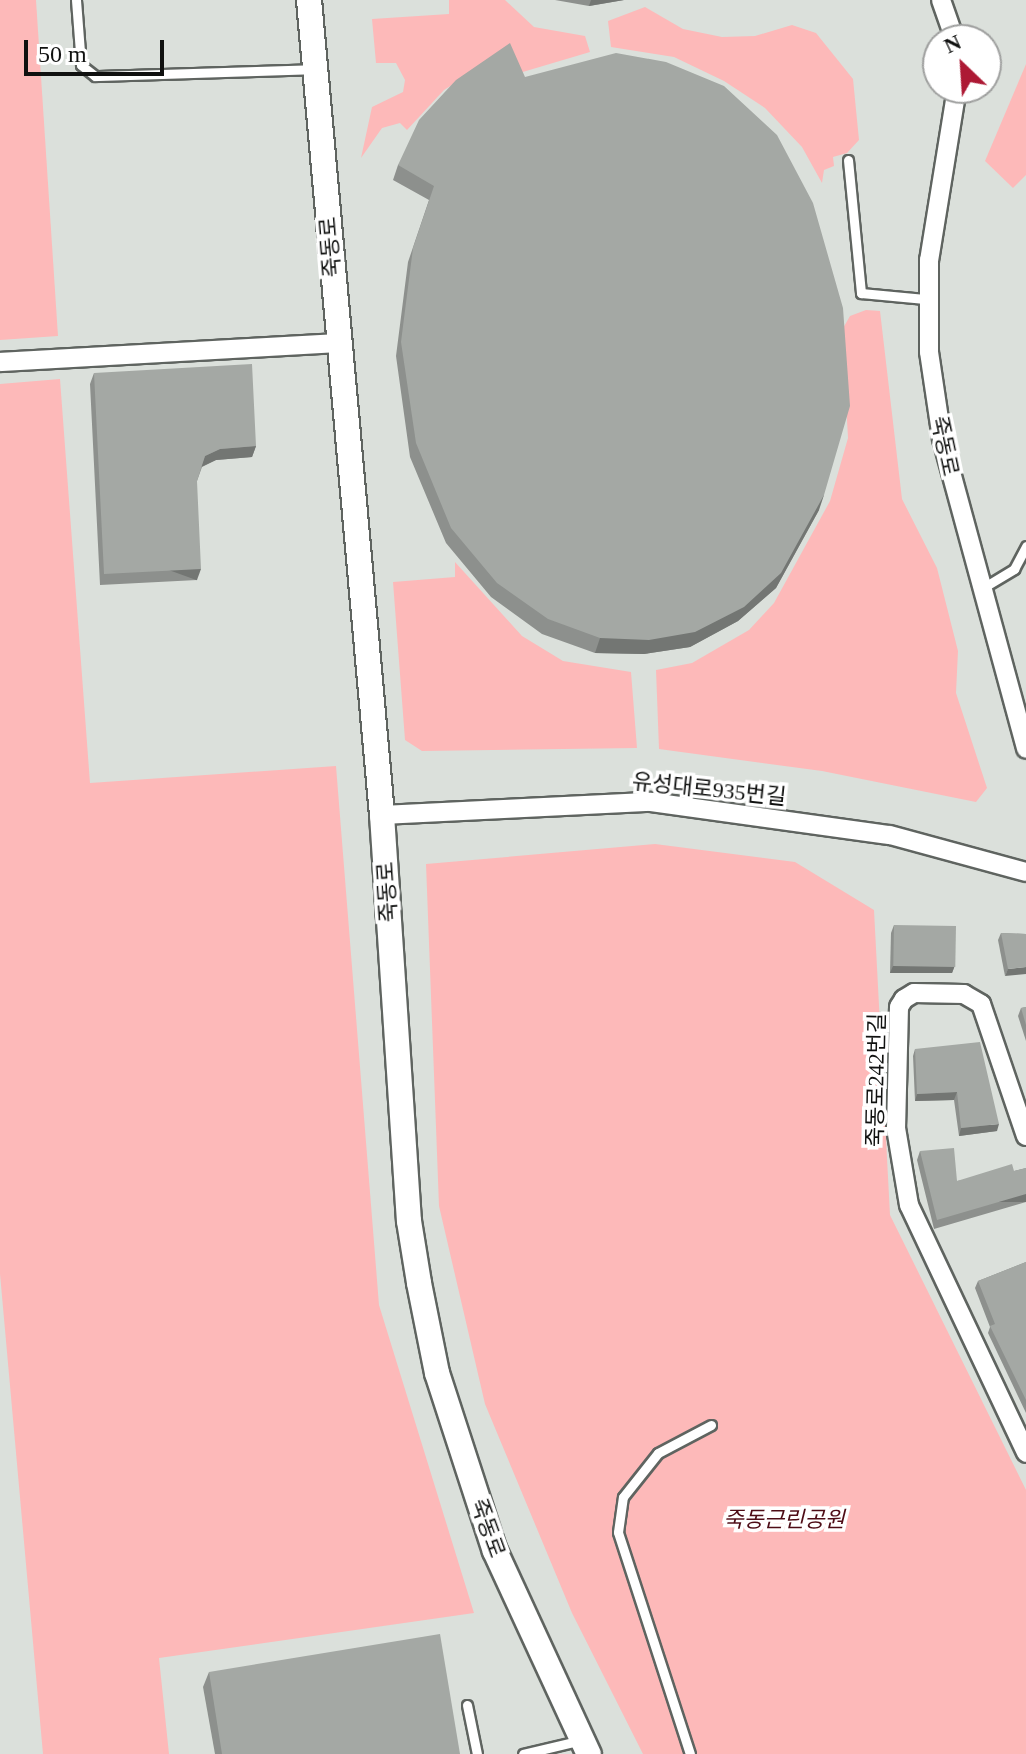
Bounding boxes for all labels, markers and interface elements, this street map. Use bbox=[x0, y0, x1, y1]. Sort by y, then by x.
scale bar bbox=[28, 24, 168, 74]
north arrow bbox=[922, 24, 1002, 104]
text: N bbox=[940, 29, 965, 58]
text: 50 m bbox=[38, 41, 87, 67]
street label: 죽동로 bbox=[314, 216, 346, 278]
street label: 죽동로 bbox=[926, 414, 964, 478]
street label: 유성대로935번길 bbox=[631, 768, 787, 810]
street label: 죽동로 bbox=[372, 861, 402, 923]
street label: 죽동로242번길 bbox=[862, 1013, 890, 1147]
street label: 죽동로 bbox=[465, 1495, 511, 1561]
park label: 죽동근린공원 bbox=[723, 1507, 845, 1533]

